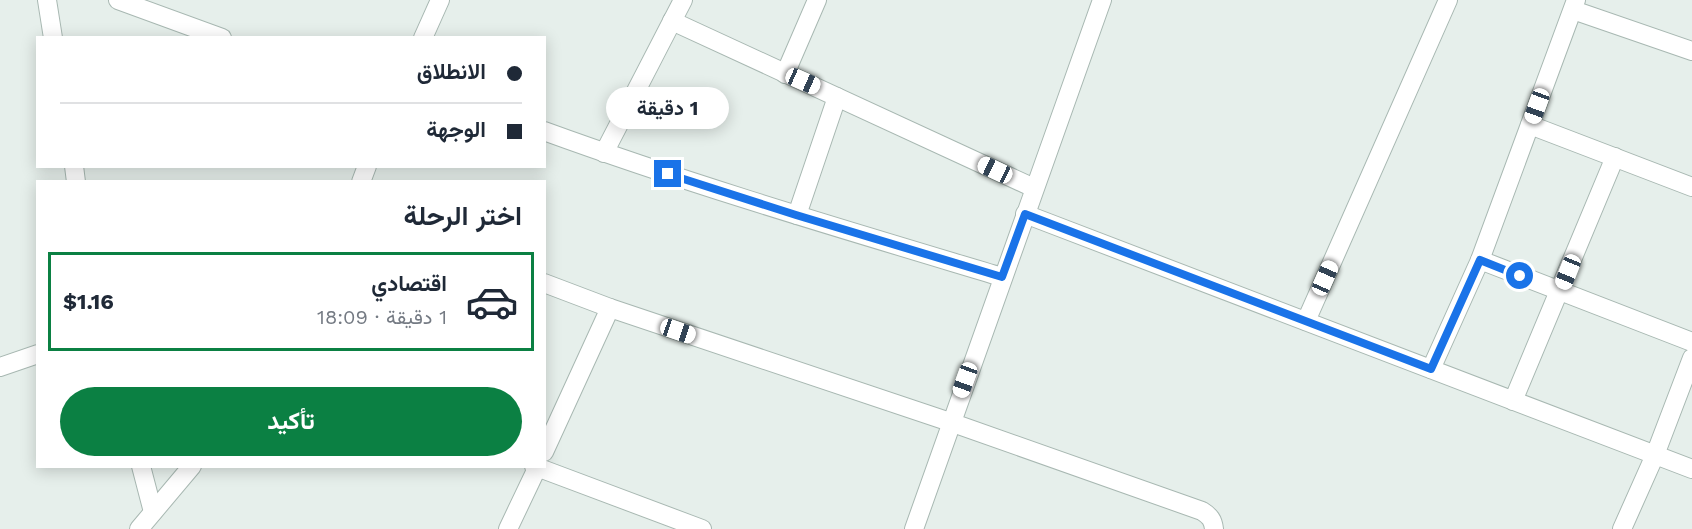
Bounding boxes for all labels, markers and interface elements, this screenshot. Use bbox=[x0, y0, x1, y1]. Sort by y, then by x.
text: الانطلاق bbox=[417, 59, 486, 84]
car bbox=[783, 65, 823, 97]
car bbox=[1522, 86, 1552, 126]
callout: 1 دقيقة bbox=[606, 87, 730, 129]
text: 1 دقيقة bbox=[637, 96, 698, 120]
text: الوجهة bbox=[426, 117, 486, 142]
car bbox=[975, 154, 1015, 186]
route end bbox=[654, 160, 681, 187]
text: اختر الرحلة bbox=[404, 200, 522, 232]
car bbox=[1553, 252, 1583, 292]
car bbox=[1309, 258, 1341, 298]
route start bbox=[1506, 262, 1533, 289]
text: اقتصادي bbox=[371, 271, 447, 296]
icon: car bbox=[465, 275, 519, 329]
text: $1.16 bbox=[63, 289, 114, 314]
text: 1 دقيقة · 18:09 bbox=[317, 305, 447, 329]
car bbox=[658, 317, 698, 345]
car bbox=[950, 360, 980, 400]
button: تأكيد bbox=[60, 387, 522, 456]

